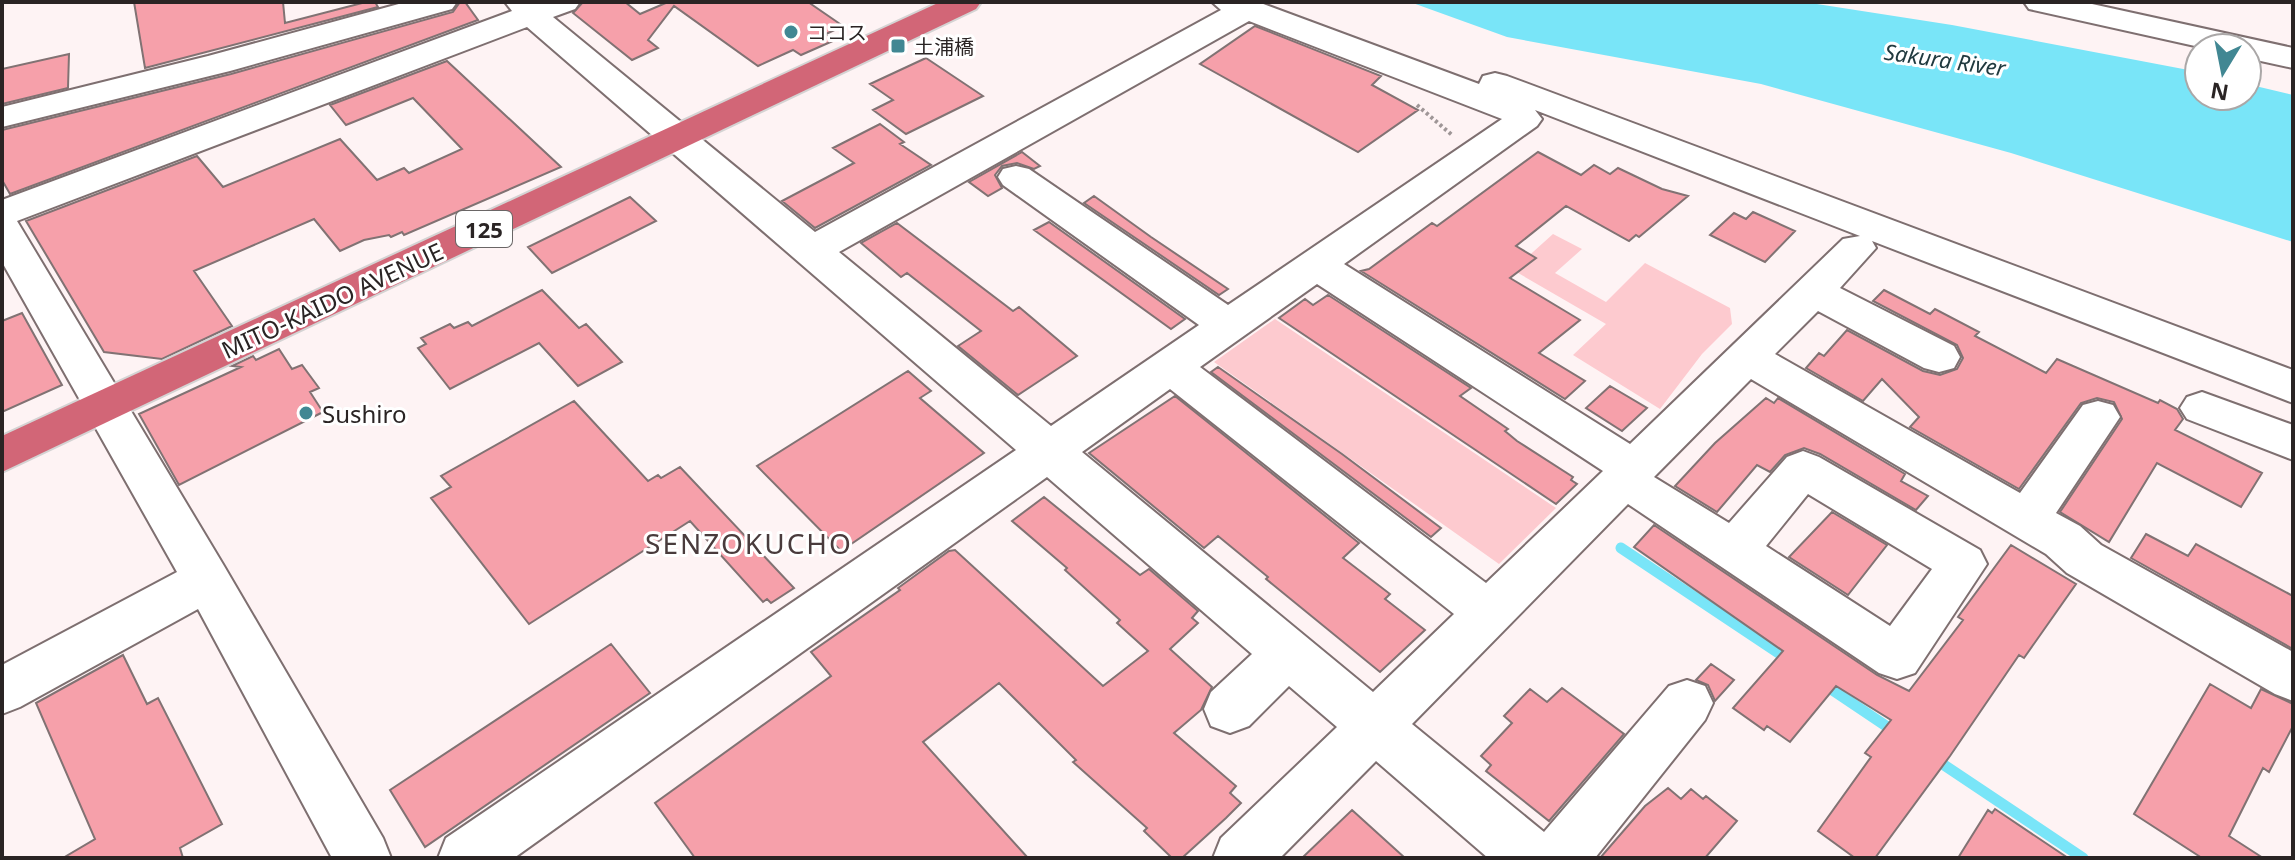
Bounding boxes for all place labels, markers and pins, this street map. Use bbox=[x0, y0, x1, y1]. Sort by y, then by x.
place label: ココス bbox=[807, 19, 867, 46]
marker: ココス bbox=[782, 23, 800, 41]
place label: 土浦橋 bbox=[914, 33, 974, 60]
marker: 土浦橋 bbox=[889, 37, 907, 55]
place label: Sushiro bbox=[322, 397, 406, 430]
marker: Sushiro bbox=[297, 404, 315, 422]

